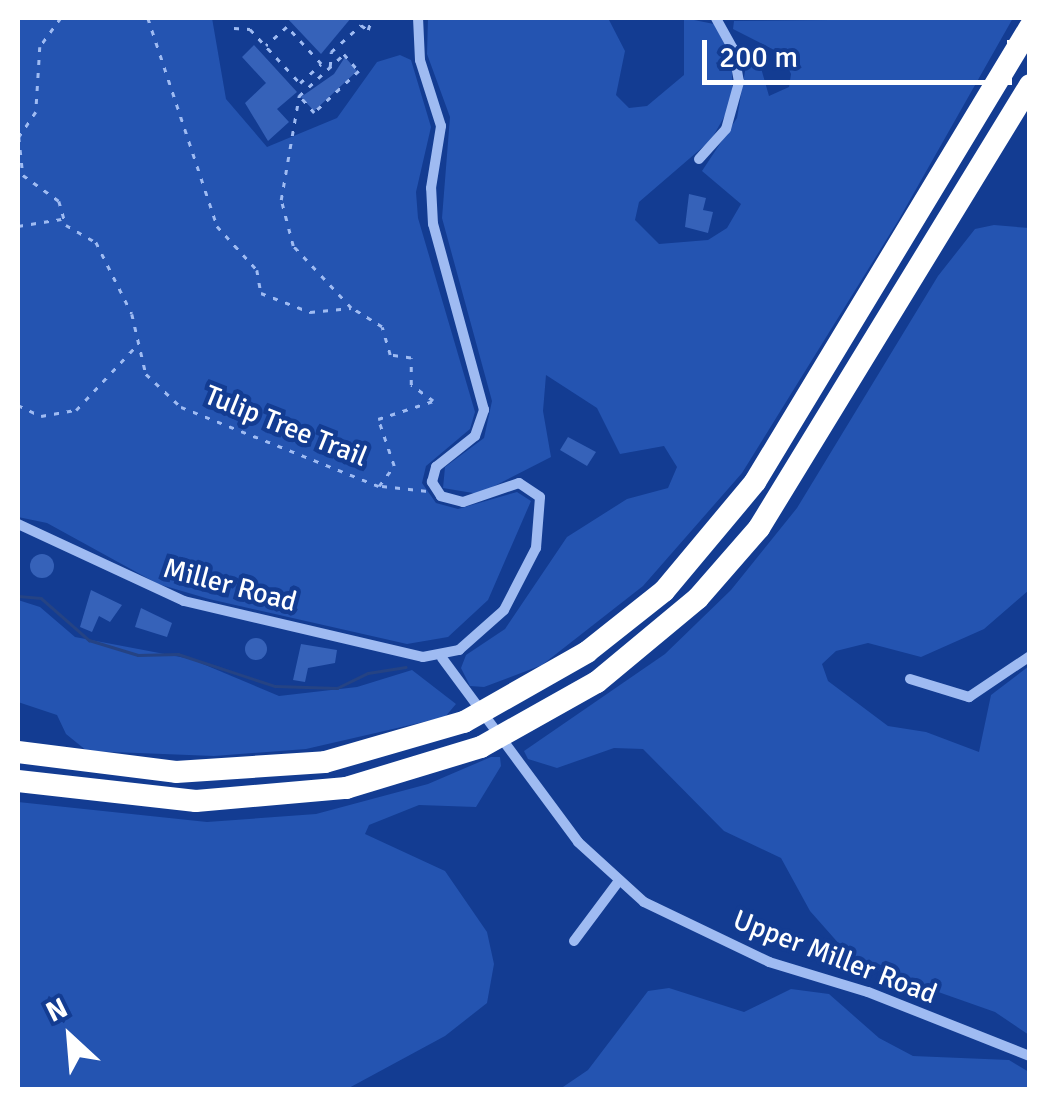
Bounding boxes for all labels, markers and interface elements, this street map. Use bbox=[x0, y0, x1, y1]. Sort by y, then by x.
scale bar bbox=[707, 20, 1017, 82]
text: 200 m bbox=[719, 39, 798, 76]
street label: Tulip Tree Trail bbox=[200, 378, 372, 474]
street label: Miller Road bbox=[160, 551, 300, 619]
street label: Upper Miller Road bbox=[728, 903, 942, 1011]
north arrow bbox=[20, 987, 120, 1087]
text: N bbox=[41, 990, 73, 1030]

